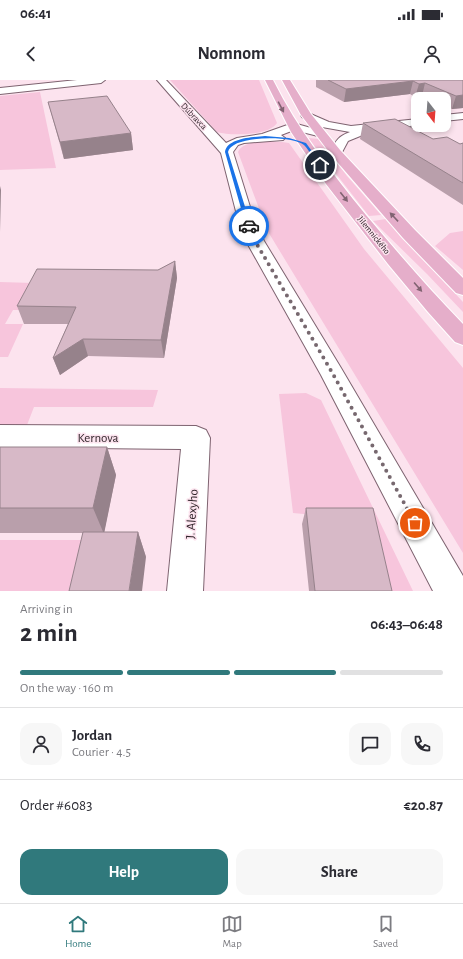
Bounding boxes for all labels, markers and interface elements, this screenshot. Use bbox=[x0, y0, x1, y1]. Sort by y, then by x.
text: 06:41 bbox=[20, 6, 51, 21]
icon: back bbox=[20, 43, 42, 65]
icon: person bbox=[421, 43, 443, 65]
text: Nomnom bbox=[197, 45, 266, 63]
north arrow bbox=[411, 92, 451, 132]
map controls bbox=[411, 92, 451, 132]
street label: Dúbravca bbox=[179, 101, 208, 131]
one-way arrow bbox=[278, 101, 285, 112]
pin bbox=[303, 148, 337, 182]
icon: home bbox=[309, 154, 331, 176]
one-way arrow bbox=[340, 192, 349, 203]
courier bbox=[229, 206, 269, 246]
one-way arrow bbox=[390, 213, 399, 222]
icon: car bbox=[238, 215, 260, 237]
street label: Jilemnického bbox=[356, 215, 392, 256]
one-way arrow bbox=[414, 281, 423, 292]
street label: Kernova bbox=[77, 432, 119, 445]
street label: J. Alexyho bbox=[184, 489, 201, 539]
pin bbox=[398, 506, 432, 540]
icon: bag bbox=[404, 512, 426, 534]
text: Arriving in bbox=[20, 603, 73, 616]
text: 06:43–06:48 bbox=[370, 617, 443, 632]
text: 2 min bbox=[20, 620, 78, 646]
text: On the way · 160 m bbox=[20, 682, 113, 695]
button: person bbox=[20, 723, 62, 765]
button: chat bbox=[349, 723, 391, 765]
button: phone bbox=[401, 723, 443, 765]
text: Jordan bbox=[72, 728, 112, 743]
text: Courier · 4.5 bbox=[72, 746, 131, 759]
text: Order #6083 bbox=[20, 798, 92, 813]
text: €20.87 bbox=[404, 798, 443, 813]
button: Help bbox=[20, 849, 228, 895]
button: Share bbox=[236, 849, 443, 895]
tab: Home bbox=[65, 913, 91, 950]
tab: Map bbox=[221, 913, 243, 950]
tab: Saved bbox=[373, 913, 398, 950]

